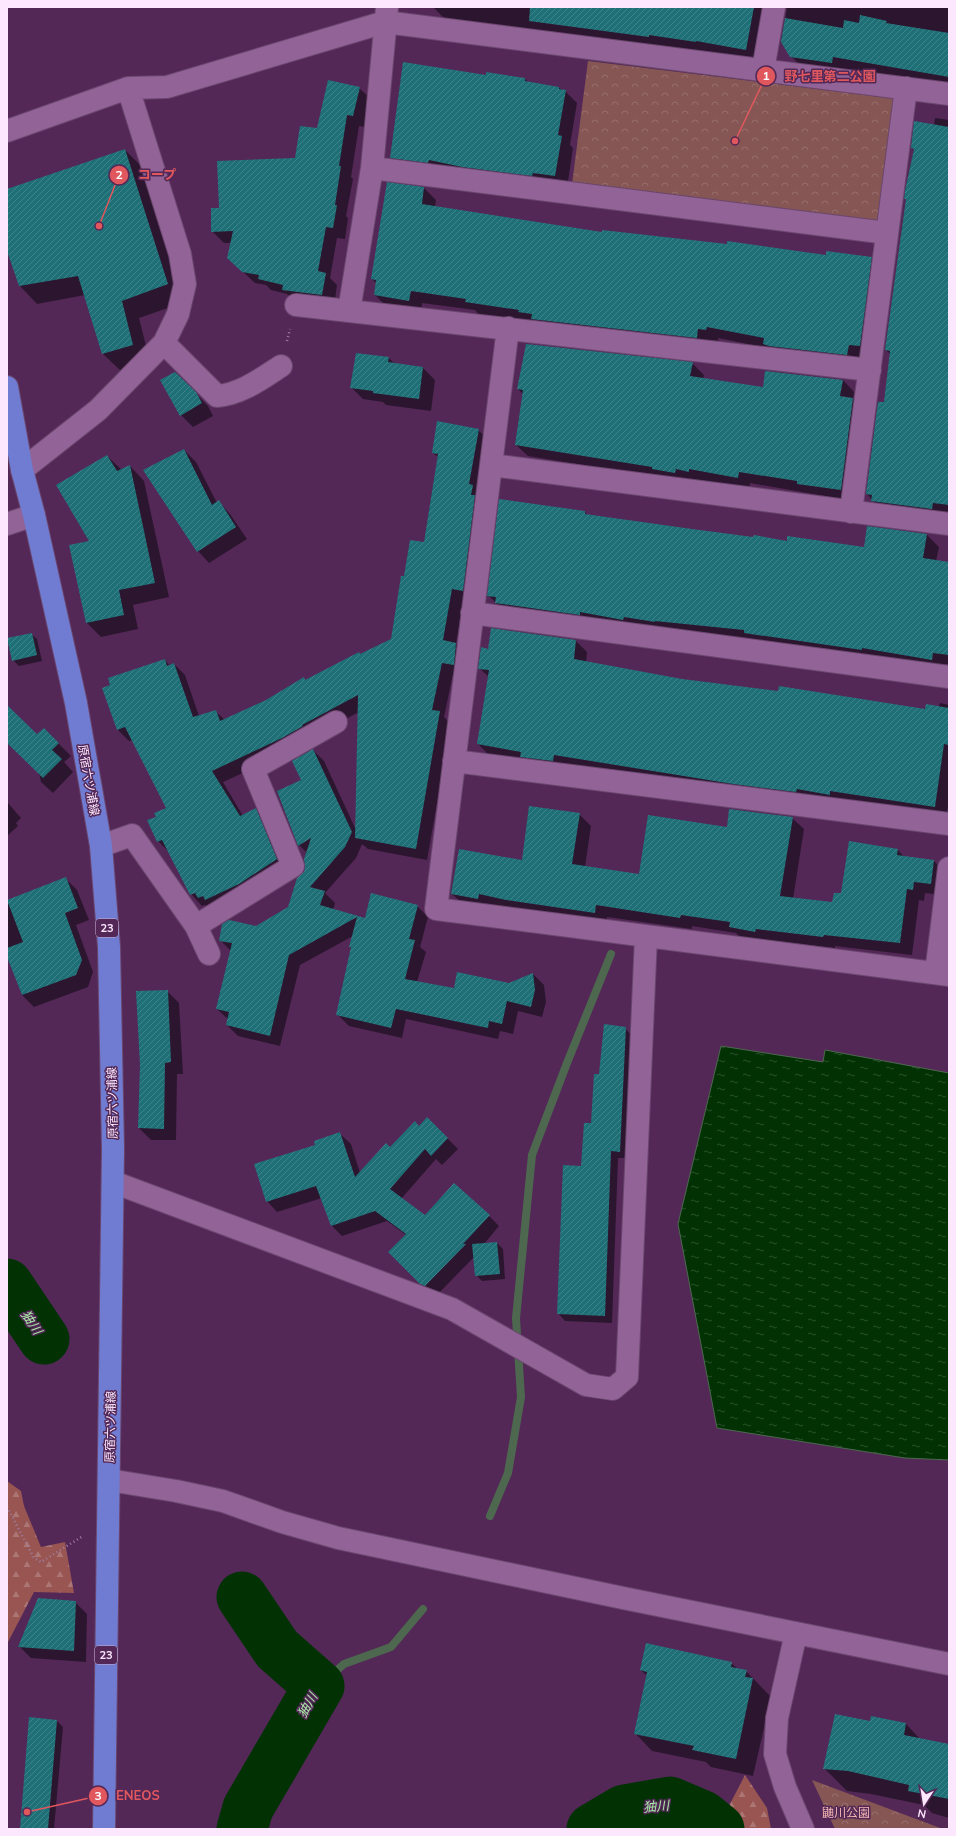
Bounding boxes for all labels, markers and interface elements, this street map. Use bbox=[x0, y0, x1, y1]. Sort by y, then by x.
callout: 野七里第二公園 bbox=[756, 64, 883, 89]
text: 1 bbox=[762, 68, 770, 83]
text: 野七里第二公園 bbox=[784, 68, 876, 84]
callout: コープ bbox=[109, 162, 184, 187]
text: コープ bbox=[138, 166, 176, 182]
text: 2 bbox=[115, 167, 123, 182]
street label: 原宿六ツ浦線 bbox=[75, 743, 103, 817]
road number: 23 bbox=[96, 919, 118, 937]
street label: 原宿六ツ浦線 bbox=[104, 1067, 120, 1139]
water label: 㹨川 bbox=[18, 1307, 47, 1339]
street label: 原宿六ツ浦線 bbox=[102, 1391, 118, 1463]
road number: 23 bbox=[95, 1646, 117, 1664]
water label: 㹨川 bbox=[294, 1688, 321, 1720]
callout: ENEOS bbox=[88, 1783, 168, 1808]
north arrow bbox=[904, 1784, 944, 1824]
text: ENEOS bbox=[116, 1787, 160, 1803]
text: 3 bbox=[94, 1788, 102, 1803]
water label: 㹨川 bbox=[642, 1797, 672, 1815]
park label: 鼬川公園 bbox=[822, 1805, 870, 1820]
text: N bbox=[916, 1806, 927, 1821]

